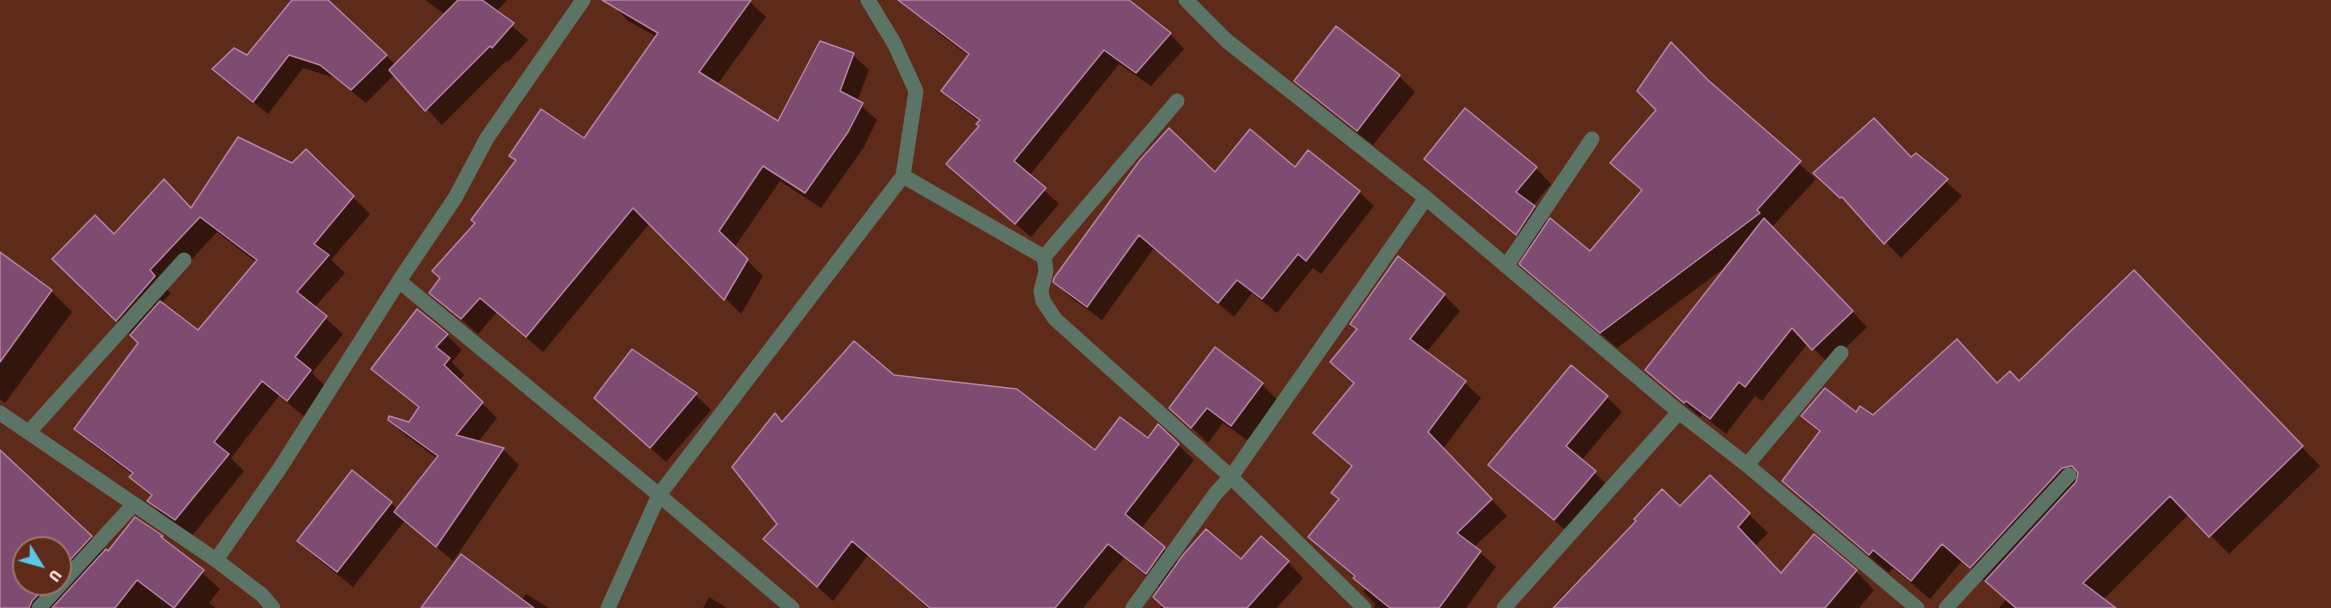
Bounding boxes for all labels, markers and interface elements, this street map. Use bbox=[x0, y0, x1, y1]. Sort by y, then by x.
north arrow bbox=[12, 536, 72, 596]
text: U bbox=[45, 566, 66, 585]

